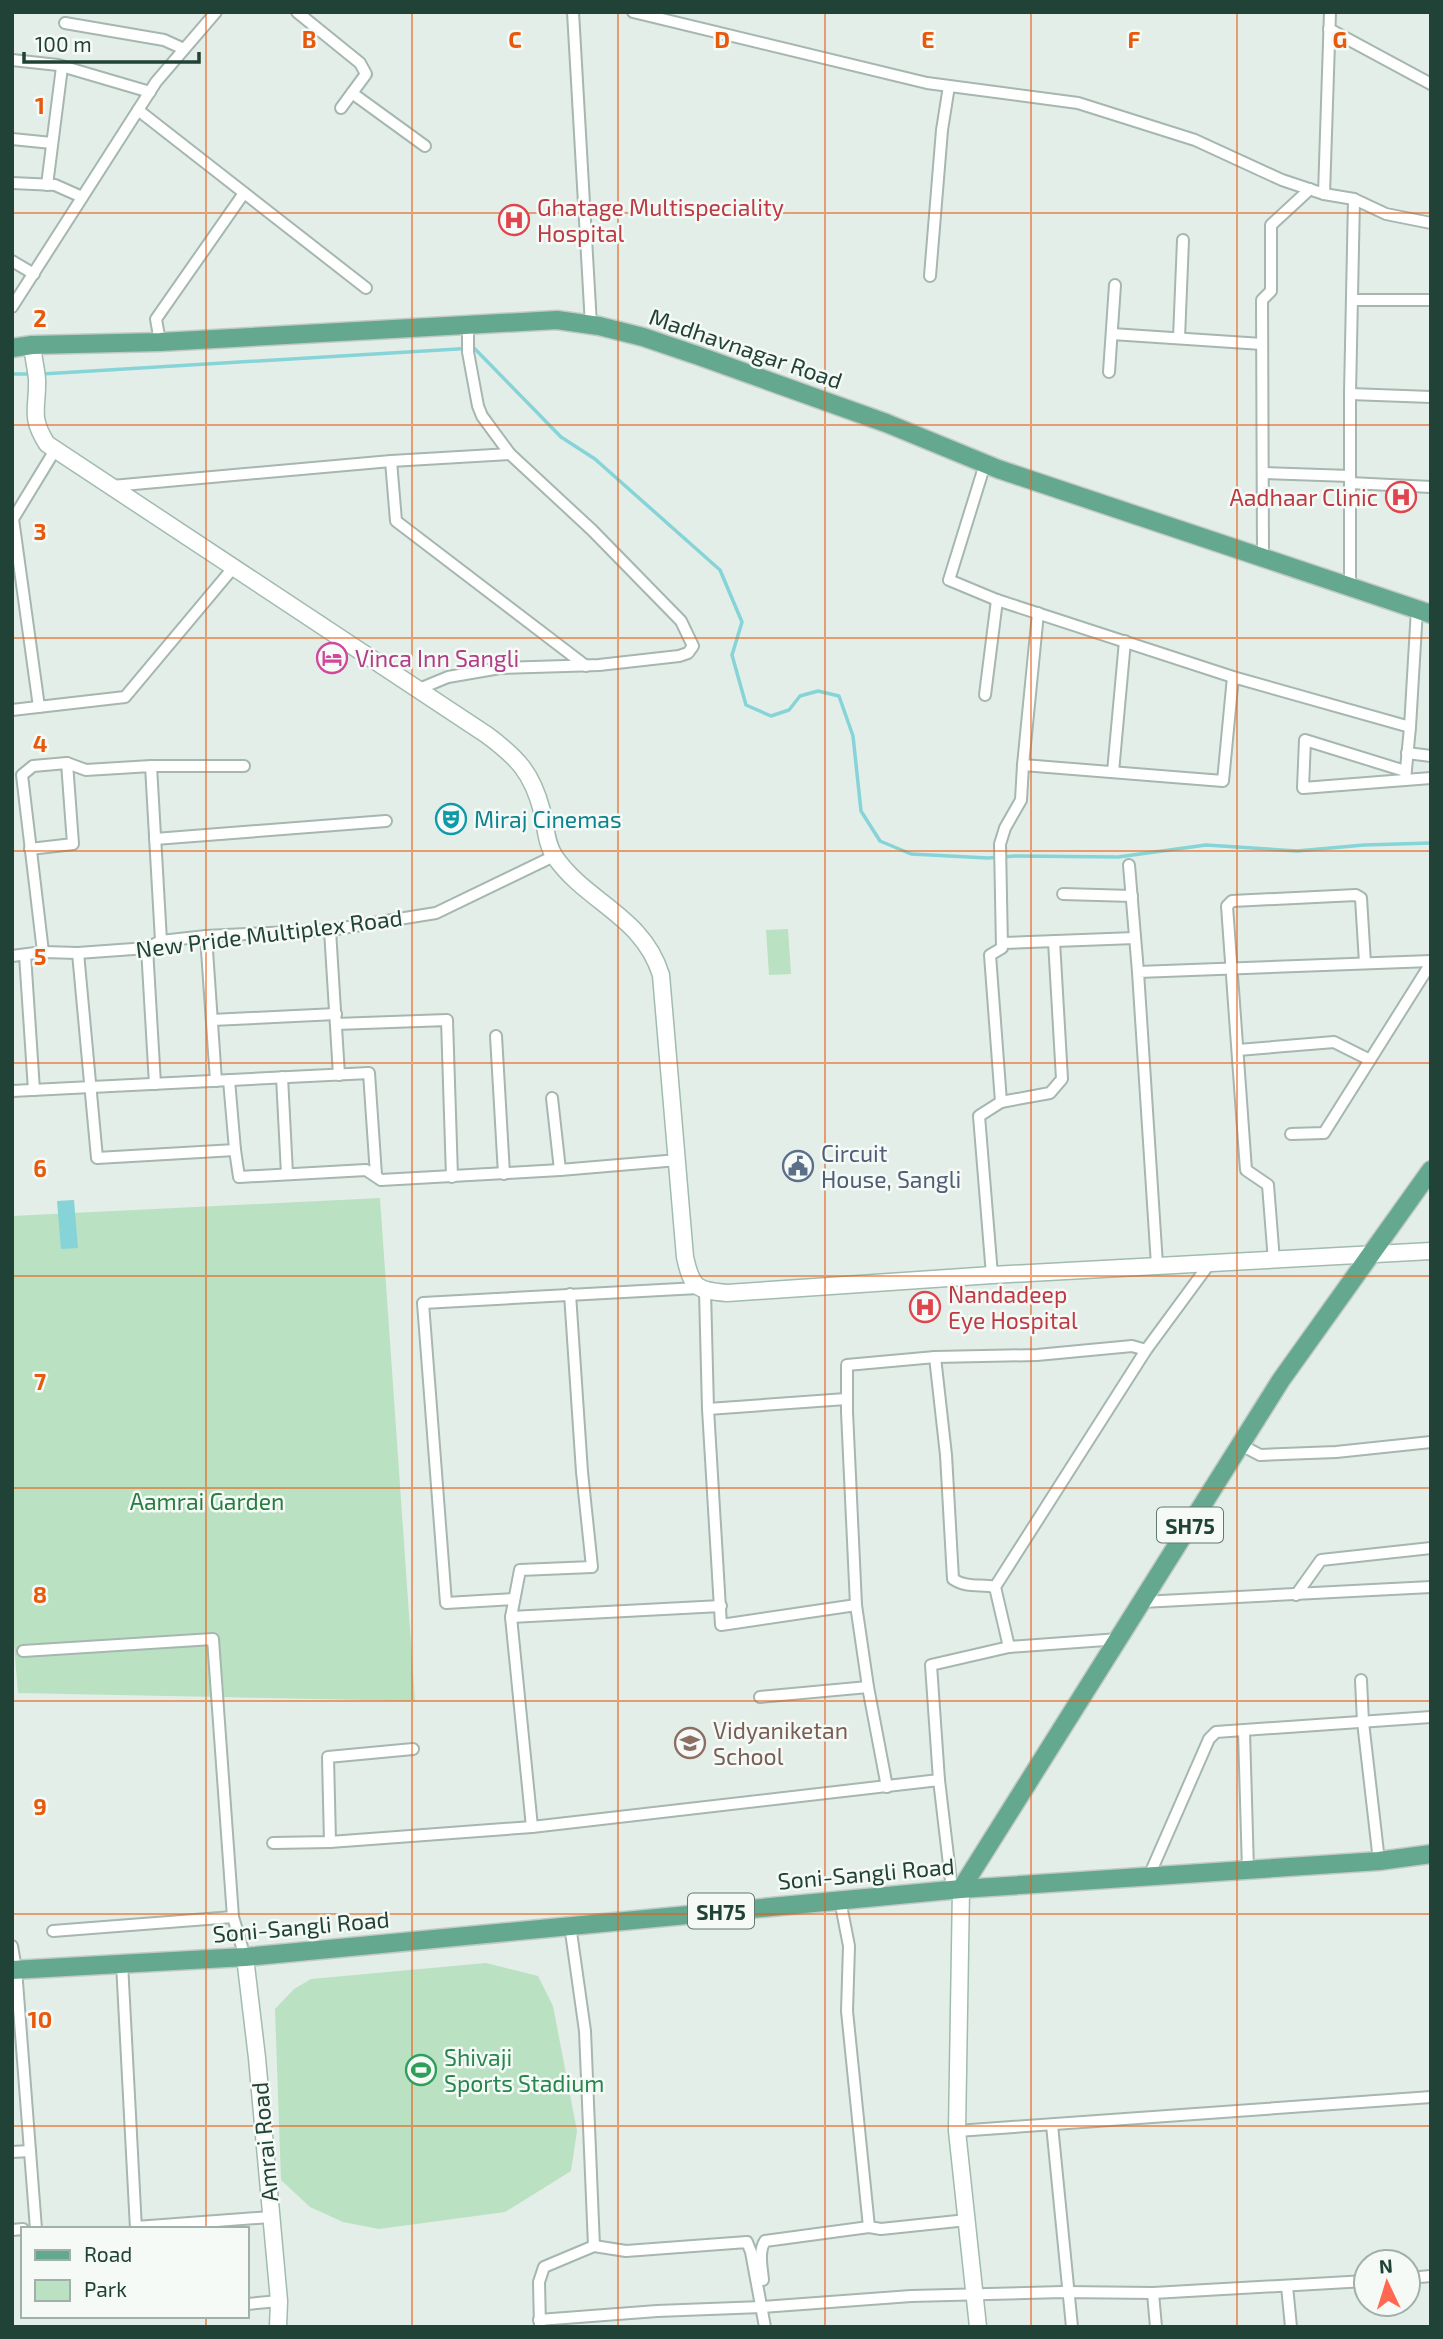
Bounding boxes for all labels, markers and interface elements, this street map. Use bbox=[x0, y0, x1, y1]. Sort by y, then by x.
scale bar bbox=[24, 21, 200, 65]
text: B bbox=[302, 25, 316, 53]
text: C bbox=[508, 25, 522, 53]
text: D bbox=[714, 25, 730, 53]
text: E bbox=[921, 25, 935, 53]
text: F bbox=[1128, 25, 1141, 53]
text: G bbox=[1333, 25, 1347, 53]
text: 100 m bbox=[35, 31, 92, 56]
text: 1 bbox=[35, 91, 45, 119]
place label: Ghatage Multispeciality Hospital bbox=[537, 193, 784, 247]
hospital icon: Ghatage Multispeciality Hospital bbox=[497, 203, 531, 237]
street label: Madhavnagar Road bbox=[646, 302, 846, 394]
text: 2 bbox=[33, 304, 47, 332]
hospital icon: Aadhaar Clinic bbox=[1384, 480, 1418, 514]
place label: Aadhaar Clinic bbox=[1229, 483, 1378, 511]
text: 3 bbox=[33, 517, 47, 545]
hotel icon: Vinca Inn Sangli bbox=[315, 641, 349, 675]
place label: Vinca Inn Sangli bbox=[355, 644, 519, 672]
text: 4 bbox=[33, 729, 47, 757]
theatre icon: Miraj Cinemas bbox=[434, 802, 468, 836]
place label: Miraj Cinemas bbox=[474, 805, 622, 833]
street label: New Pride Multiplex Road bbox=[134, 903, 404, 963]
text: 5 bbox=[34, 942, 46, 970]
place label: Circuit House, Sangli bbox=[821, 1139, 961, 1193]
public building icon: Circuit House, Sangli bbox=[781, 1149, 815, 1183]
text: 6 bbox=[33, 1154, 47, 1182]
place label: Nandadeep Eye Hospital bbox=[948, 1280, 1078, 1334]
hospital icon: Nandadeep Eye Hospital bbox=[908, 1290, 942, 1324]
text: 7 bbox=[34, 1367, 46, 1395]
park label: Aamrai Garden bbox=[130, 1487, 284, 1515]
road number: SH75 bbox=[1157, 1508, 1223, 1542]
text: 8 bbox=[33, 1580, 47, 1608]
place label: Vidyaniketan School bbox=[713, 1716, 848, 1770]
school or university icon: Vidyaniketan School bbox=[673, 1726, 707, 1760]
text: 9 bbox=[33, 1792, 47, 1820]
street label: Soni-Sangli Road bbox=[776, 1851, 956, 1895]
road number: SH75 bbox=[688, 1894, 754, 1928]
street label: Soni-Sangli Road bbox=[211, 1904, 391, 1948]
text: 10 bbox=[28, 2005, 52, 2033]
place label: Shivaji Sports Stadium bbox=[444, 2043, 604, 2097]
sports icon: Shivaji Sports Stadium bbox=[404, 2053, 438, 2087]
street label: Amrai Road bbox=[245, 2081, 283, 2203]
legend bbox=[21, 2227, 248, 2318]
text: Road bbox=[84, 2241, 132, 2266]
north arrow bbox=[1352, 2248, 1422, 2318]
text: N bbox=[1378, 2254, 1393, 2277]
text: Park bbox=[84, 2276, 127, 2301]

